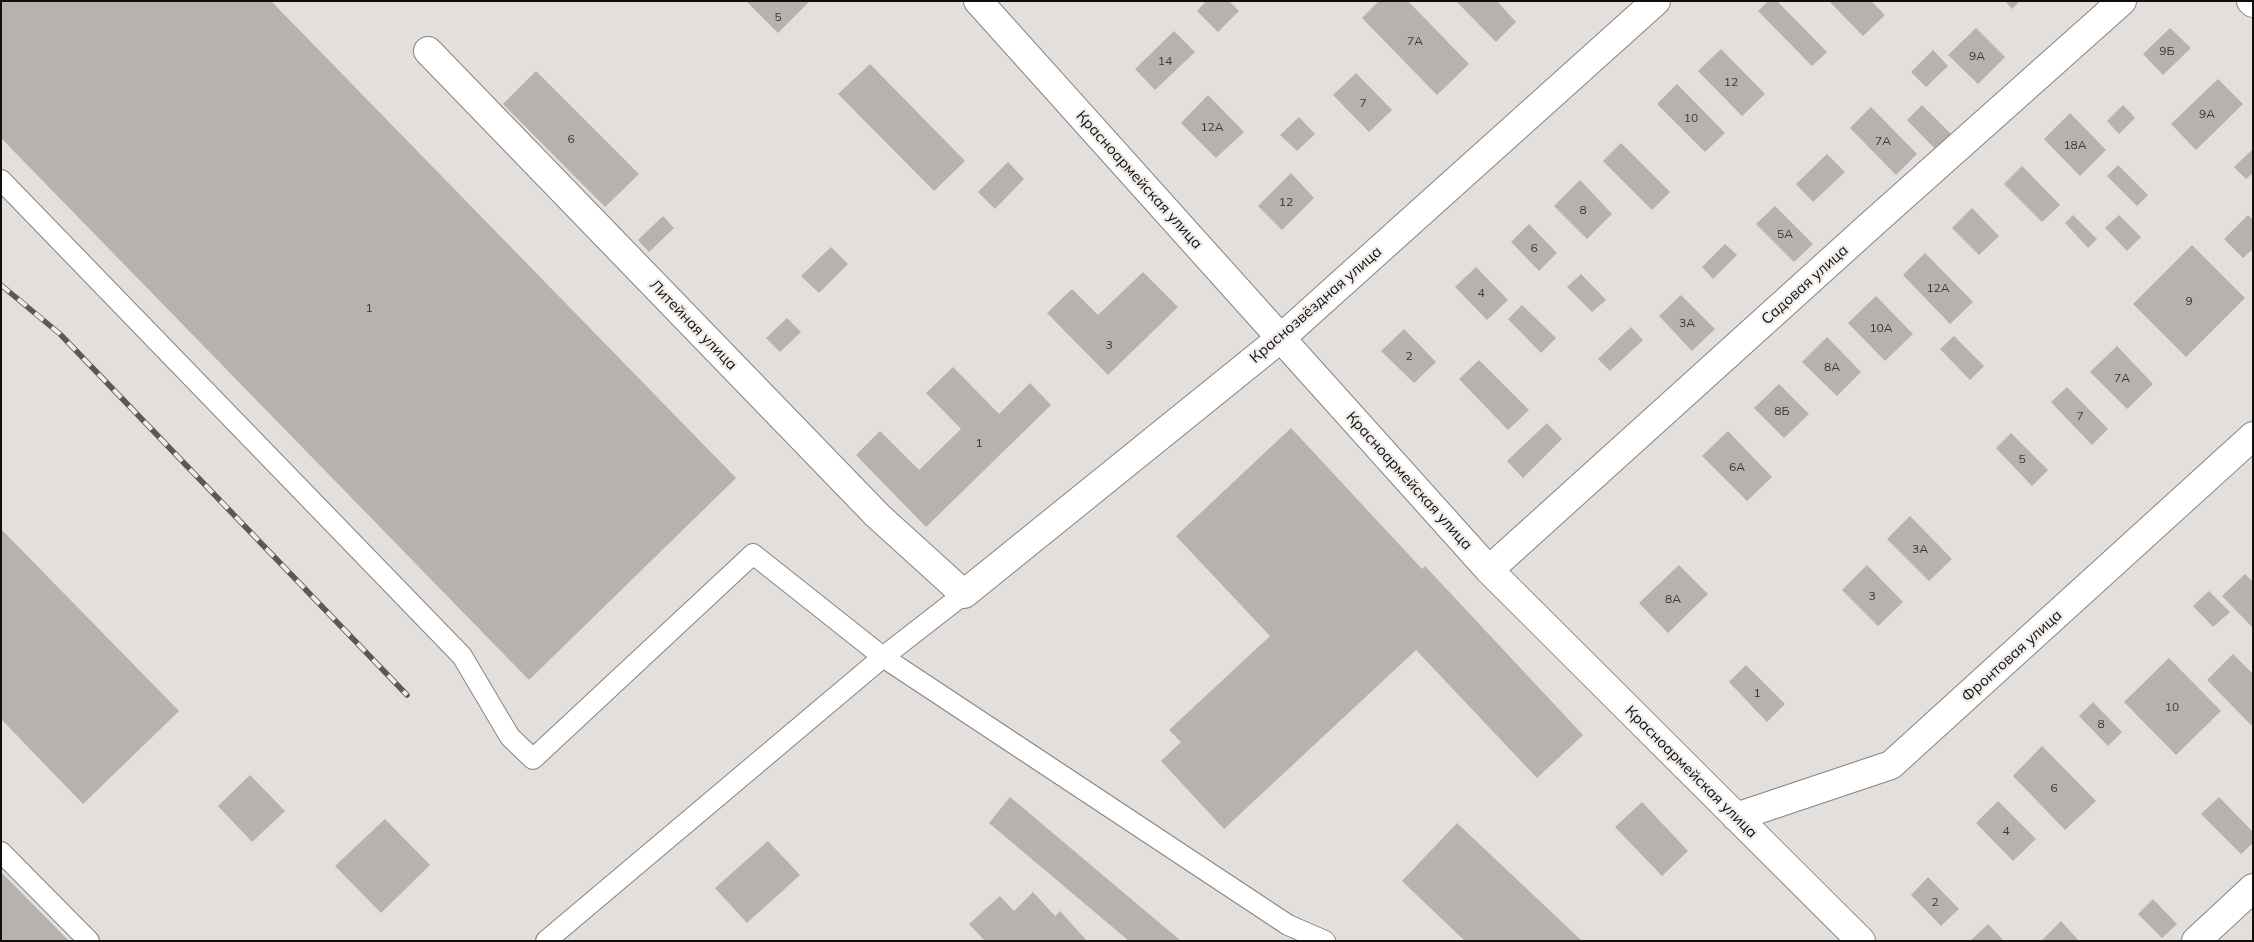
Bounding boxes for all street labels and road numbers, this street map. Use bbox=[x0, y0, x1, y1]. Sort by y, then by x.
street label: Красноармейская улица bbox=[1072, 107, 1206, 253]
street label: Садовая улица bbox=[1758, 241, 1852, 329]
street label: Краснозвёздная улица bbox=[1246, 243, 1386, 367]
street label: Литейная улица bbox=[645, 276, 741, 374]
street label: Красноармейская улица bbox=[1342, 408, 1476, 554]
street label: Фронтовая улица bbox=[1958, 606, 2066, 706]
street label: Красноармейская улица bbox=[1621, 702, 1761, 842]

